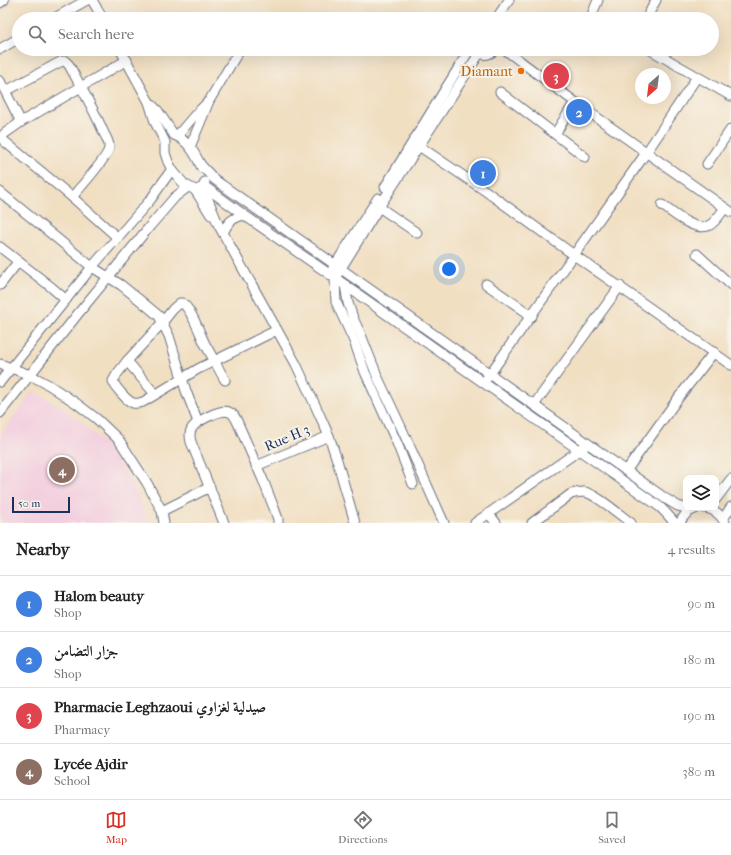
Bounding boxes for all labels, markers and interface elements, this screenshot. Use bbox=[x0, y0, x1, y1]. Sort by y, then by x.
search box bbox=[12, 12, 719, 56]
icon: search bbox=[26, 23, 48, 45]
text: Search here bbox=[58, 25, 134, 43]
pin: 3 bbox=[543, 61, 569, 91]
place label: Diamant bbox=[461, 63, 513, 80]
marker: Diamant bbox=[516, 66, 526, 76]
north arrow bbox=[635, 68, 671, 104]
pin: 2 bbox=[566, 97, 592, 127]
pin: 1 bbox=[470, 158, 496, 188]
your location bbox=[439, 259, 459, 279]
street label: Rue H 3 bbox=[262, 421, 312, 455]
pin: 4 bbox=[49, 455, 75, 485]
map controls bbox=[683, 475, 719, 511]
button: layers bbox=[683, 475, 719, 511]
scale bar bbox=[12, 495, 70, 514]
text: 50 m bbox=[18, 497, 40, 510]
text: Nearby bbox=[16, 539, 70, 559]
text: 4 results bbox=[668, 542, 715, 557]
text: Halom beauty bbox=[54, 587, 144, 605]
text: 1 bbox=[27, 596, 31, 611]
text: 90 m bbox=[687, 596, 715, 611]
text: Shop bbox=[54, 605, 82, 620]
text: جزار التضامن bbox=[54, 642, 119, 660]
text: 2 bbox=[26, 652, 32, 667]
text: 180 m bbox=[683, 652, 715, 667]
text: Shop bbox=[54, 666, 82, 681]
text: Pharmacie Leghzaoui صيدلية لغزاوي bbox=[54, 698, 266, 716]
text: 3 bbox=[26, 708, 32, 723]
text: 190 m bbox=[683, 708, 715, 723]
text: Pharmacy bbox=[54, 722, 110, 737]
text: Lycée Ajdir bbox=[54, 755, 128, 773]
text: 4 bbox=[25, 764, 33, 779]
text: 380 m bbox=[682, 764, 715, 779]
text: School bbox=[54, 773, 90, 788]
tab: Map bbox=[105, 809, 127, 846]
tab: Directions bbox=[338, 809, 388, 846]
tab: Saved bbox=[598, 809, 626, 846]

